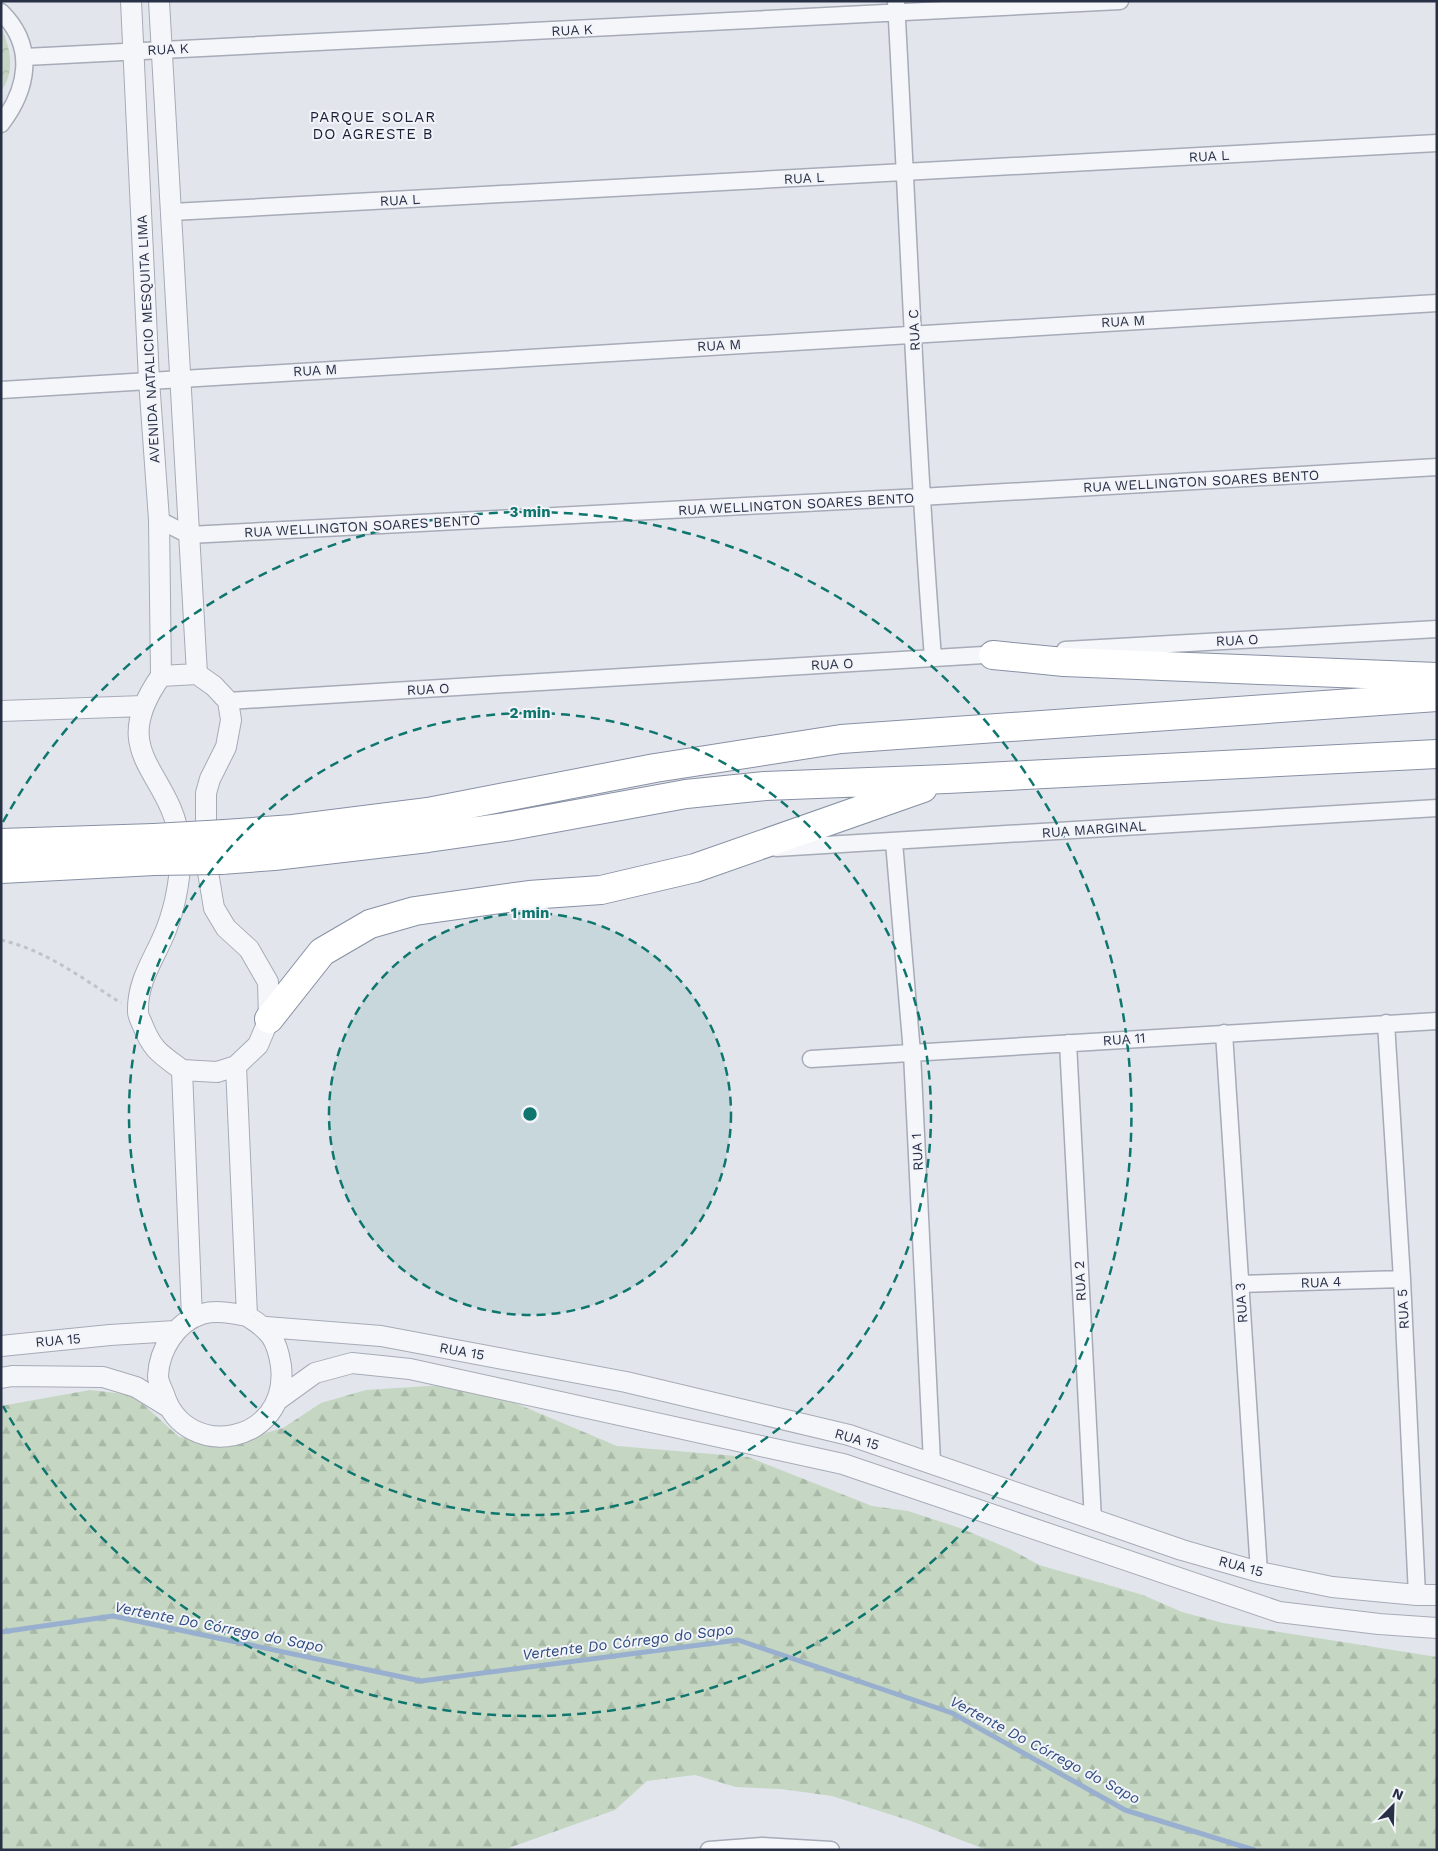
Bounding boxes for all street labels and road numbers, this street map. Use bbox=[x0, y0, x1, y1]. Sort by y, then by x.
street label: RUA K bbox=[551, 21, 593, 39]
street label: RUA K bbox=[147, 40, 189, 58]
street label: RUA L bbox=[1188, 147, 1230, 165]
street label: RUA L bbox=[783, 169, 825, 187]
street label: RUA L bbox=[379, 191, 421, 209]
street label: AVENIDA NATALICIO MESQUITA LIMA bbox=[133, 214, 163, 464]
street label: RUA C bbox=[905, 309, 923, 351]
street label: RUA M bbox=[1100, 312, 1146, 330]
street label: RUA M bbox=[696, 336, 742, 354]
street label: RUA M bbox=[292, 361, 338, 379]
street label: RUA WELLINGTON SOARES BENTO bbox=[1082, 467, 1320, 495]
street label: RUA WELLINGTON SOARES BENTO bbox=[677, 490, 915, 518]
street label: RUA WELLINGTON SOARES BENTO bbox=[243, 512, 481, 540]
street label: RUA O bbox=[1215, 631, 1259, 649]
street label: RUA O bbox=[810, 655, 854, 673]
street label: RUA O bbox=[406, 680, 450, 698]
street label: RUA MARGINAL bbox=[1041, 817, 1147, 841]
street label: RUA 11 bbox=[1102, 1030, 1146, 1048]
street label: RUA 1 bbox=[908, 1133, 926, 1171]
street label: RUA 2 bbox=[1071, 1260, 1089, 1302]
street label: RUA 4 bbox=[1300, 1273, 1342, 1291]
street label: RUA 3 bbox=[1232, 1282, 1250, 1324]
street label: RUA 5 bbox=[1394, 1288, 1412, 1330]
street label: RUA 15 bbox=[35, 1330, 81, 1350]
street label: RUA 15 bbox=[438, 1339, 486, 1363]
street label: RUA 15 bbox=[833, 1425, 881, 1453]
street label: RUA 15 bbox=[1217, 1552, 1265, 1580]

